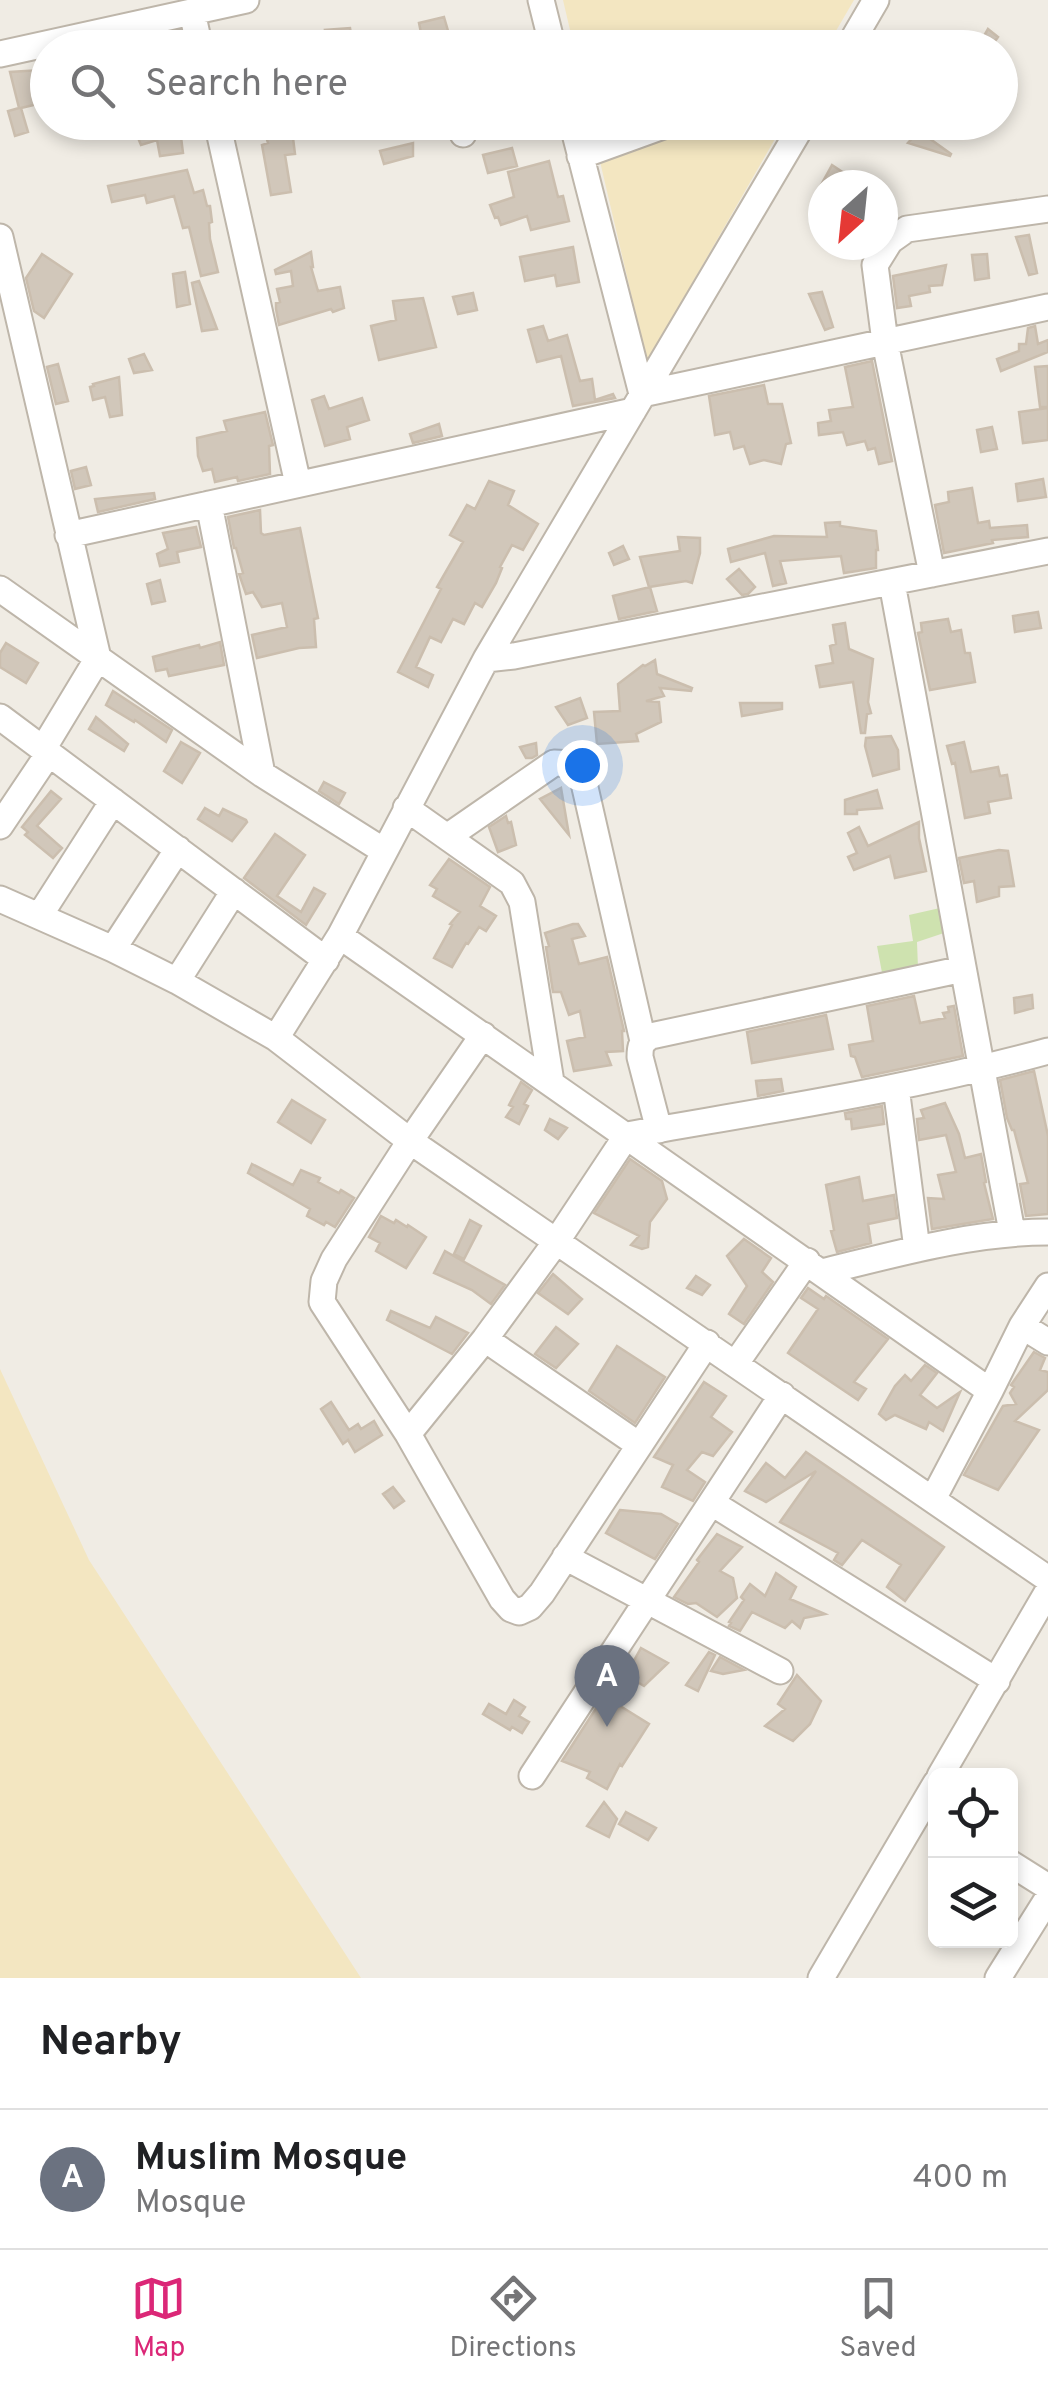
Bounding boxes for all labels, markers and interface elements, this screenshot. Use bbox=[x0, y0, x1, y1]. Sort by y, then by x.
search box bbox=[30, 30, 1018, 140]
icon: search bbox=[65, 58, 120, 113]
text: Search here bbox=[145, 61, 348, 110]
north arrow bbox=[808, 170, 898, 260]
your location bbox=[557, 740, 608, 791]
pin: A bbox=[574, 1644, 640, 1727]
map controls bbox=[928, 1768, 1018, 1948]
button: locate bbox=[928, 1768, 1018, 1858]
button: layers bbox=[928, 1858, 1018, 1948]
text: Nearby bbox=[40, 2017, 182, 2070]
text: Muslim Mosque bbox=[135, 2135, 407, 2184]
text: A bbox=[61, 2159, 84, 2199]
text: 400 m bbox=[913, 2159, 1008, 2199]
text: Mosque bbox=[135, 2184, 246, 2224]
tab: Map bbox=[131, 2271, 186, 2367]
tab: Directions bbox=[449, 2271, 577, 2367]
tab: Saved bbox=[840, 2271, 917, 2367]

